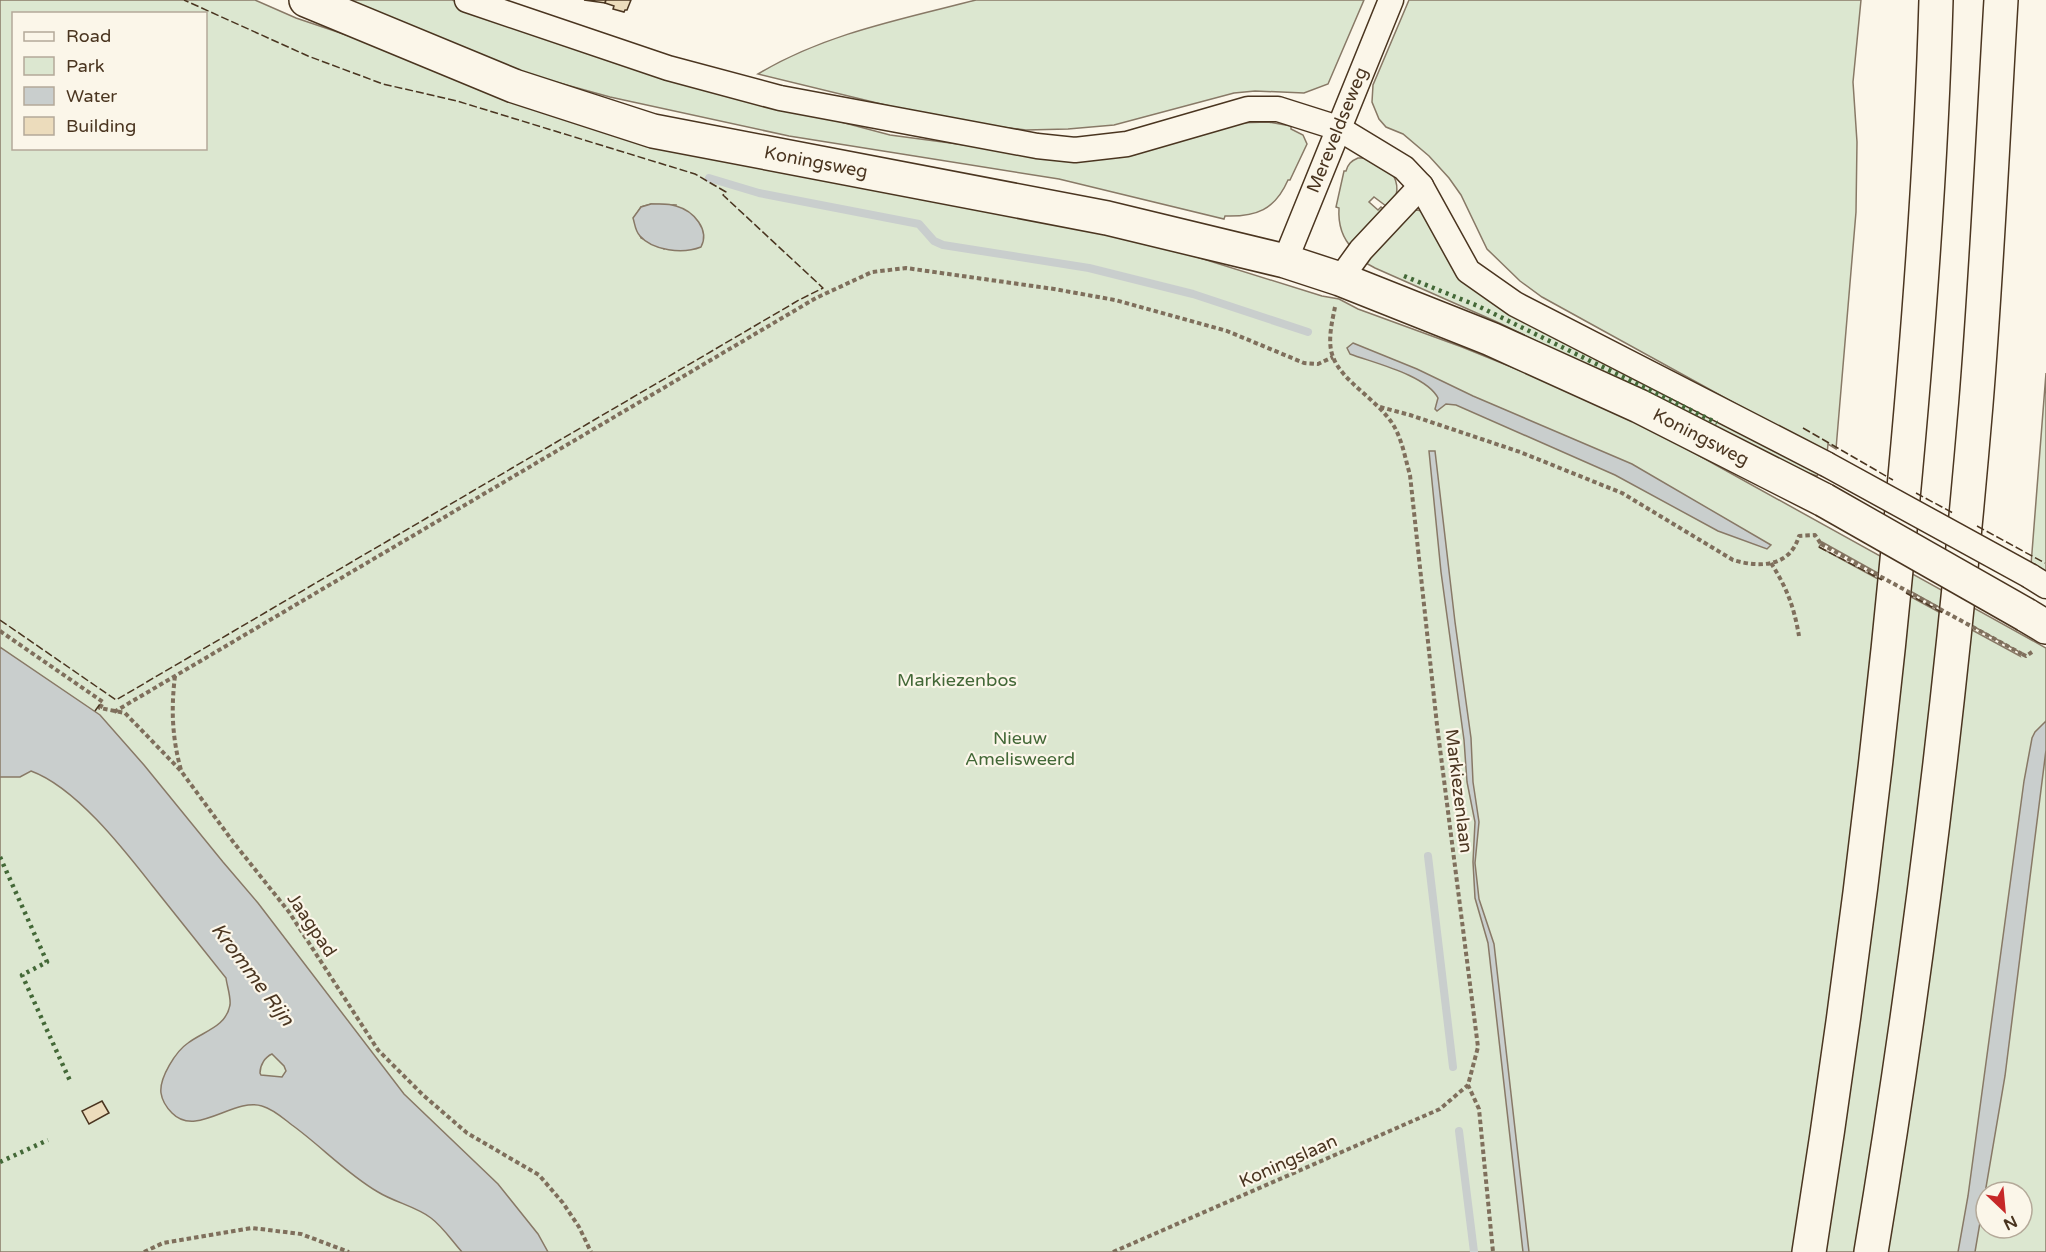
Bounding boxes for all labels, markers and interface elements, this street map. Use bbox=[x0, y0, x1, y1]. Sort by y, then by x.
legend bbox=[12, 12, 207, 150]
text: Road bbox=[66, 25, 111, 47]
text: Park bbox=[66, 55, 105, 77]
street label: Mereveldseweg bbox=[1302, 64, 1372, 196]
text: Water bbox=[66, 85, 117, 107]
text: Building bbox=[66, 115, 136, 137]
street label: Koningsweg bbox=[762, 141, 870, 183]
street label: Koningsweg bbox=[1649, 403, 1753, 471]
park label: Markiezenbos bbox=[897, 669, 1017, 691]
park label: Nieuw Amelisweerd bbox=[965, 727, 1075, 770]
street label: Markiezenlaan bbox=[1440, 728, 1478, 854]
street label: Jaagpad bbox=[283, 889, 341, 961]
water label: Kromme Rijn bbox=[206, 918, 299, 1031]
street label: Koningslaan bbox=[1236, 1130, 1340, 1192]
north arrow bbox=[1974, 1180, 2034, 1240]
text: N bbox=[2000, 1211, 2020, 1234]

